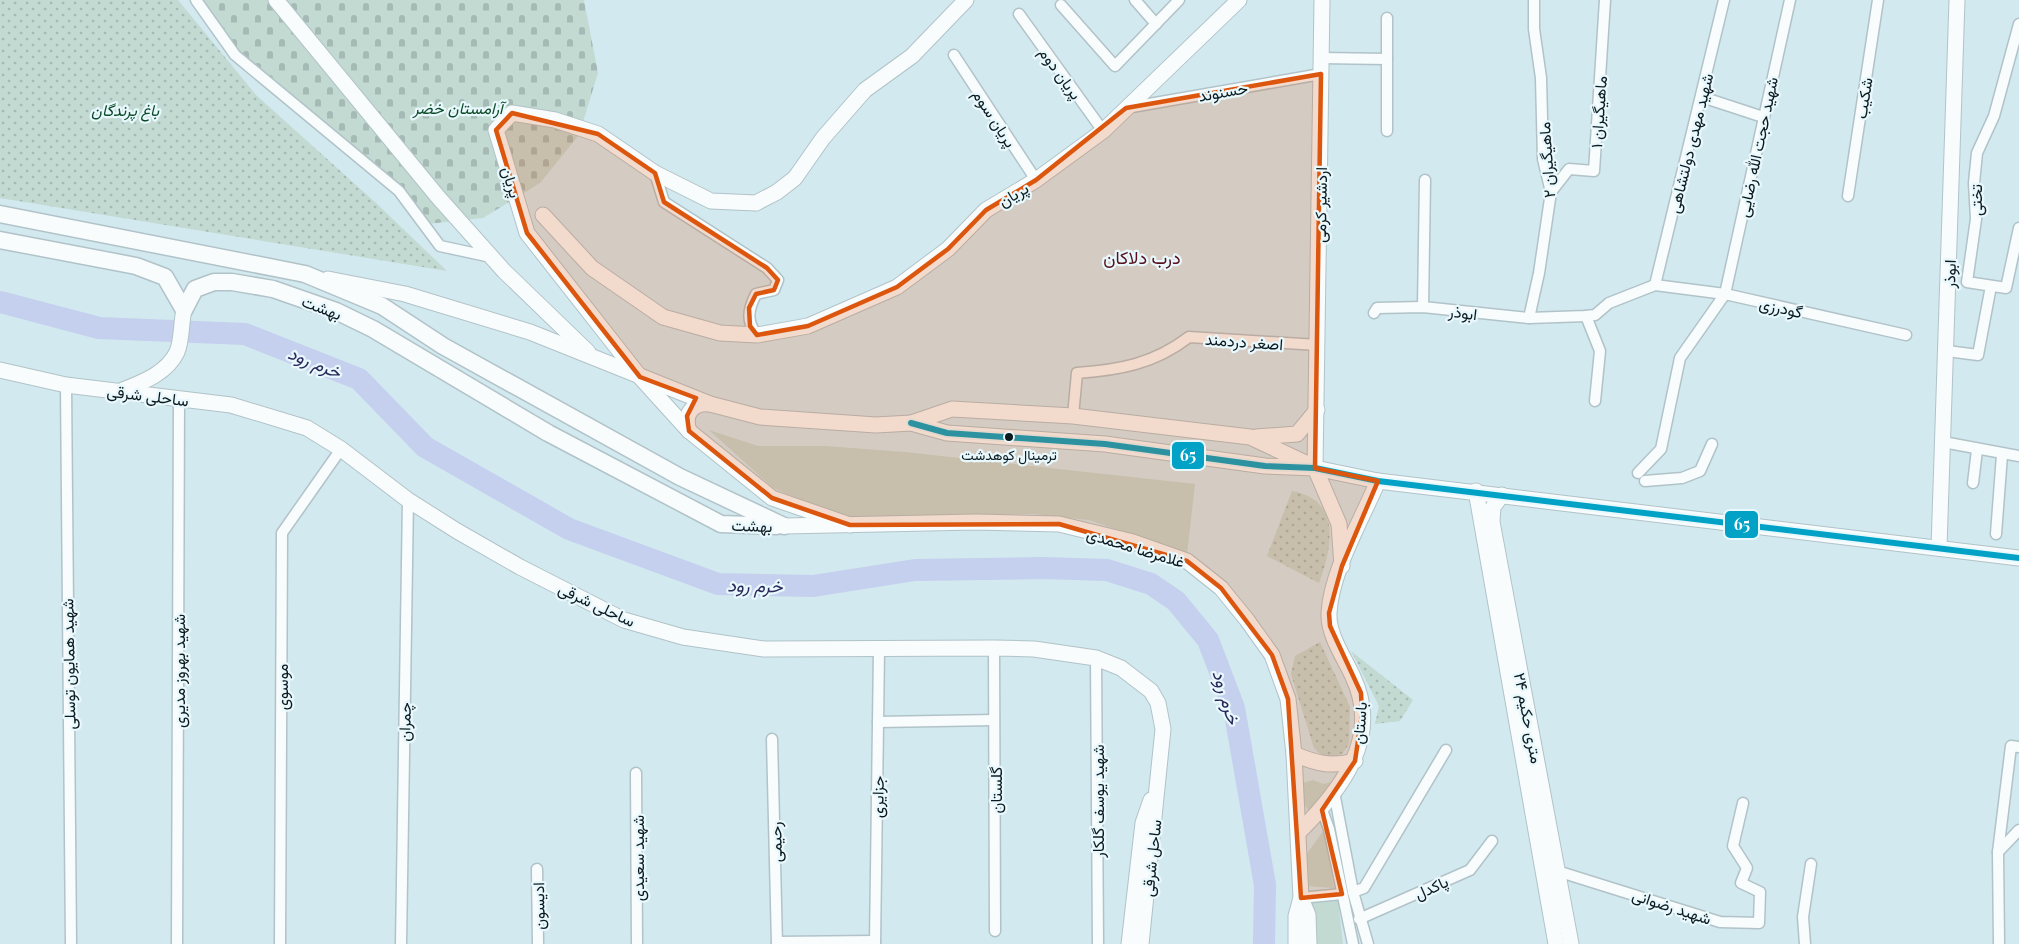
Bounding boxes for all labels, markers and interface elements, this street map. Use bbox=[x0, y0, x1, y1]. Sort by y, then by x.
street label: پریان دوم bbox=[1033, 43, 1087, 105]
street label: شهید مهدی دولتشاهی bbox=[1662, 71, 1719, 215]
street label: ماهیگیران ۱ bbox=[1585, 75, 1612, 149]
street label: شهید حجت الله رضایی bbox=[1732, 75, 1783, 219]
street label: حسنوند bbox=[1197, 76, 1250, 107]
street label: شکیب bbox=[1849, 76, 1877, 120]
street label: پریان سوم bbox=[967, 85, 1021, 152]
park label: آرامستان خضر bbox=[412, 97, 507, 119]
park label: باغ پرندگان bbox=[91, 99, 160, 122]
street label: ماهیگیران ۲ bbox=[1533, 121, 1560, 199]
street label: پریان bbox=[495, 164, 527, 201]
street label: اردشیر کرمی bbox=[1309, 167, 1332, 243]
street label: پریان bbox=[994, 177, 1033, 213]
street label: تختی bbox=[1965, 184, 1987, 216]
district label: درب دلاکان bbox=[1103, 245, 1181, 269]
street label: ابوذر bbox=[1938, 259, 1961, 290]
street label: بهشت bbox=[299, 290, 345, 325]
street label: گودرزی bbox=[1757, 292, 1805, 323]
street label: ابوذر bbox=[1446, 300, 1479, 325]
street label: اصغر دردمند bbox=[1204, 328, 1284, 355]
water label: خرم رود bbox=[284, 341, 346, 385]
street label: ساحلی شرقی bbox=[106, 380, 190, 411]
marker: ترمینال کوهدشت bbox=[1003, 431, 1015, 443]
line badge: 65 bbox=[1171, 441, 1205, 470]
text: 65 bbox=[1180, 444, 1196, 465]
place label: ترمینال کوهدشت bbox=[961, 445, 1057, 465]
line badge: 65 bbox=[1724, 510, 1759, 539]
text: 65 bbox=[1734, 513, 1750, 534]
street label: بهشت bbox=[731, 514, 773, 537]
street label: غلامرضا محمدی bbox=[1084, 522, 1188, 573]
water label: خرم رود bbox=[727, 573, 784, 598]
street label: ساحلی شرقی bbox=[555, 577, 639, 632]
street label: شهید همایون توسلی bbox=[56, 598, 81, 730]
street label: شهید بهروز مدیری bbox=[168, 614, 190, 728]
street label: موسوی bbox=[271, 664, 293, 710]
water label: خرم رود bbox=[1206, 667, 1247, 728]
street label: ۲۴ متری حکیم bbox=[1509, 671, 1548, 765]
street label: باستان bbox=[1347, 701, 1371, 745]
street label: چمران bbox=[393, 702, 417, 742]
street label: شهید یوسف گلکار bbox=[1087, 744, 1109, 859]
street label: گلستان bbox=[985, 767, 1006, 813]
street label: جزایری bbox=[866, 775, 889, 818]
street label: شهید سعیدی bbox=[627, 815, 649, 901]
street label: ساحل شرقی bbox=[1137, 818, 1166, 898]
street label: رحیمی bbox=[764, 822, 787, 862]
street label: پاکدل bbox=[1411, 870, 1452, 906]
street label: ادیسون bbox=[527, 882, 550, 930]
street label: شهید رضوانی bbox=[1629, 883, 1714, 930]

